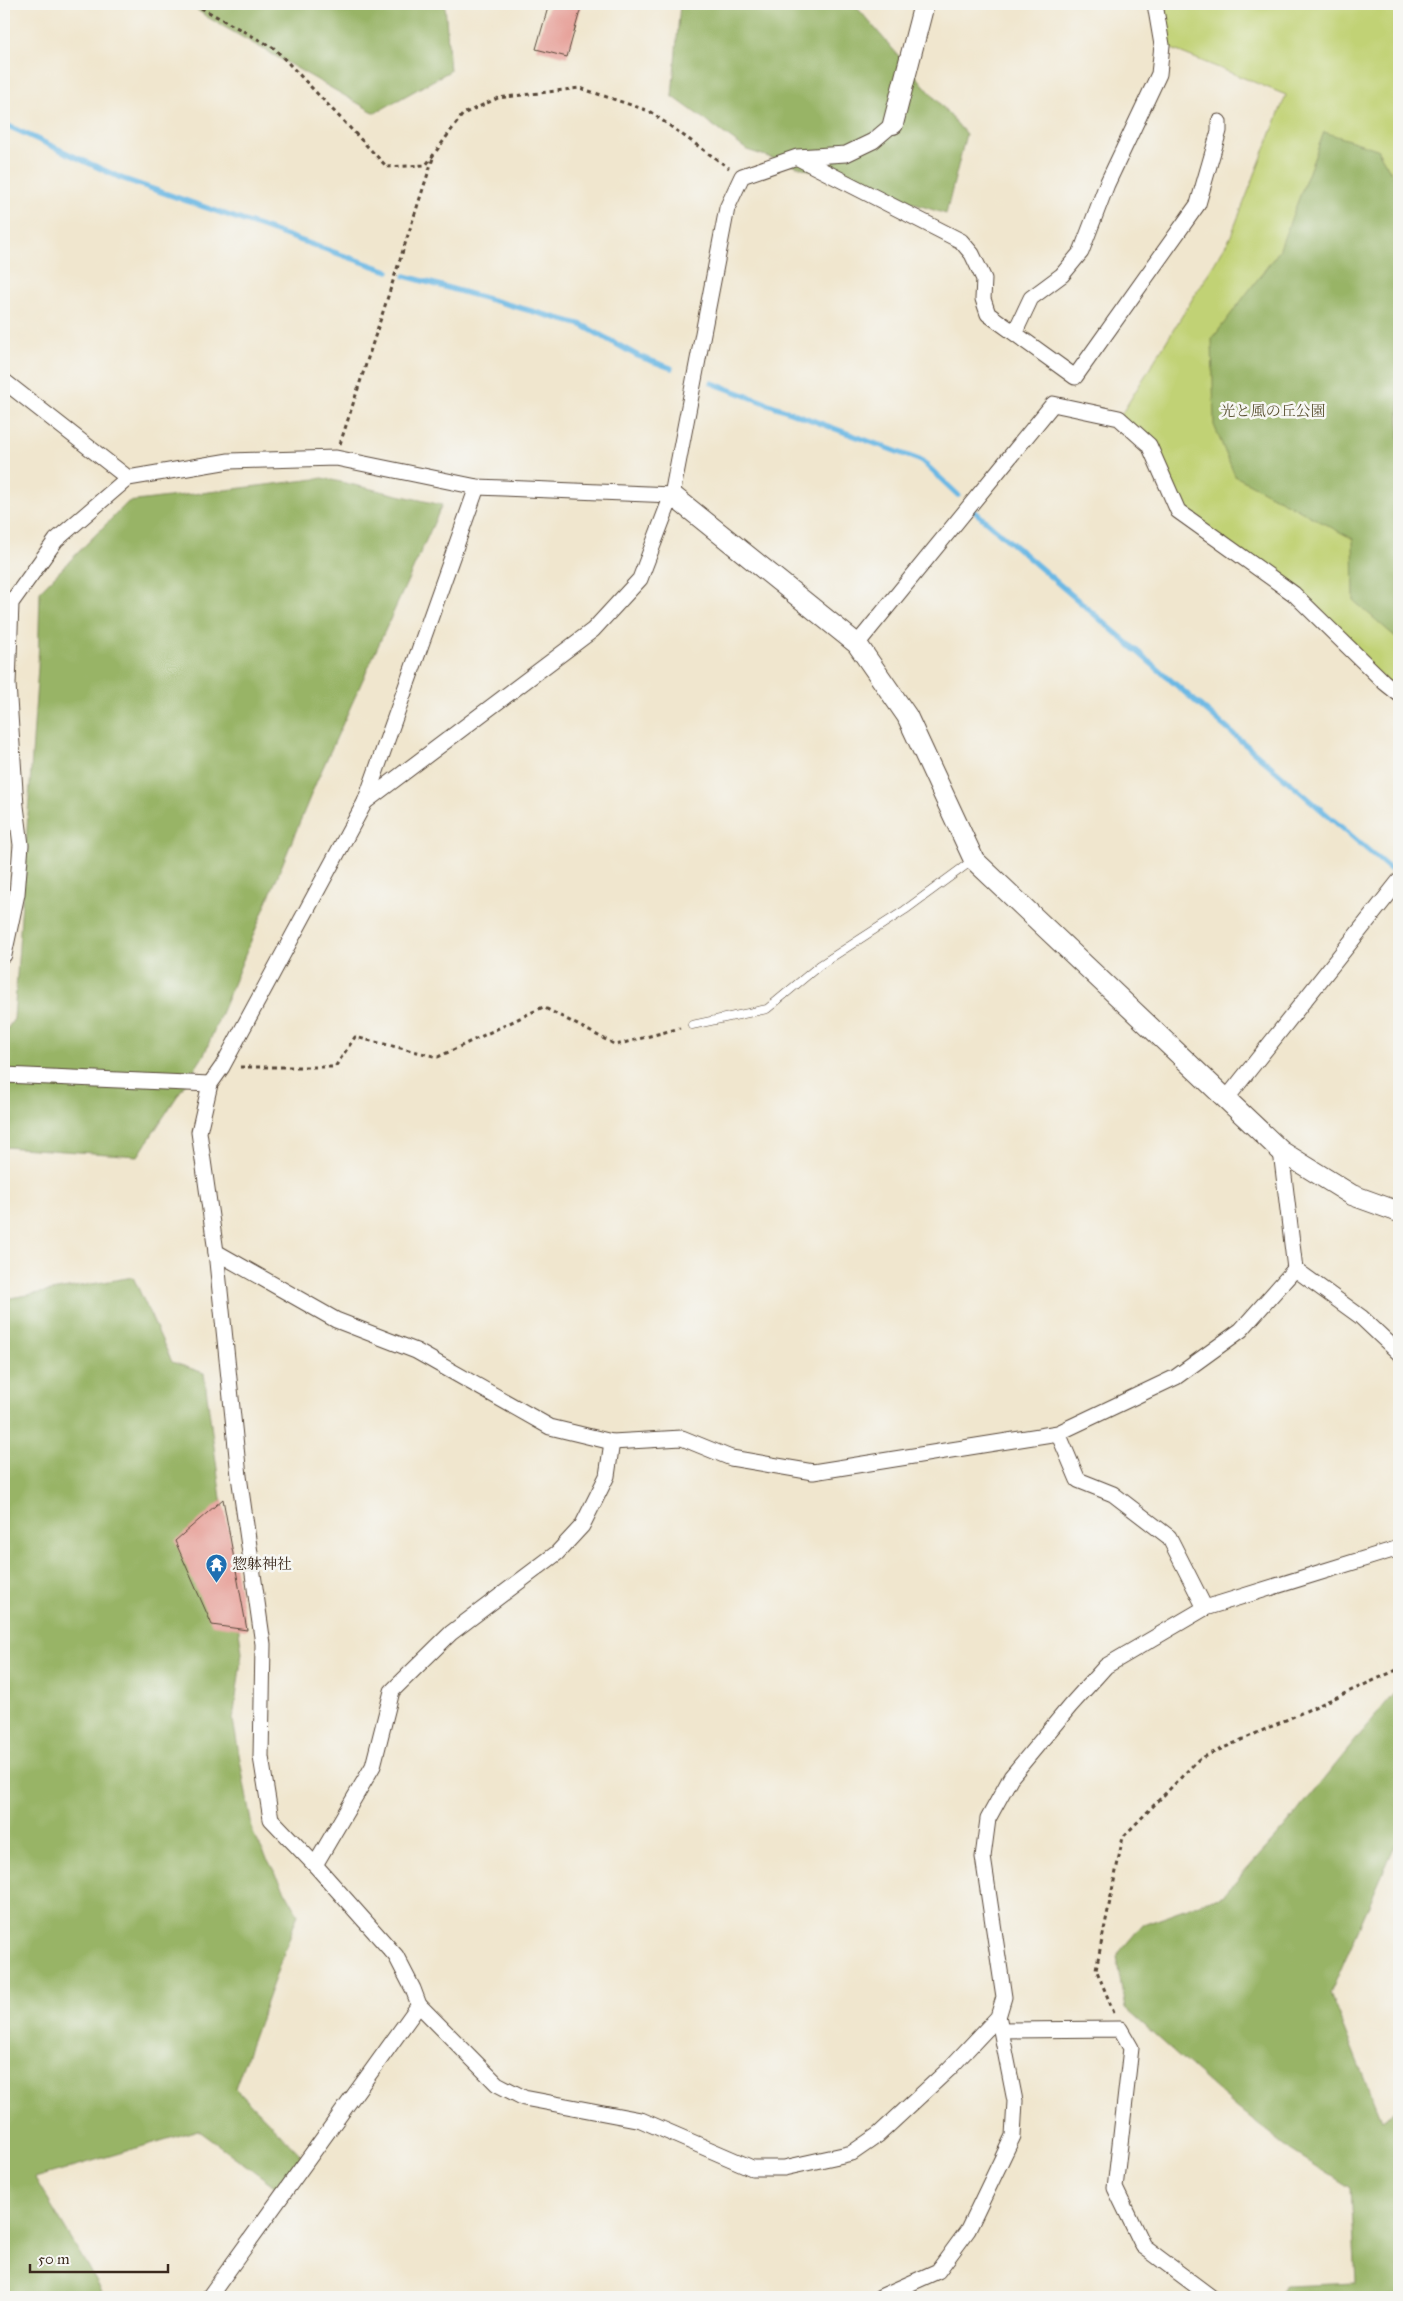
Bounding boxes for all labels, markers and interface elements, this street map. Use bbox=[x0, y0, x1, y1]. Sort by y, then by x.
park label: 光と風の丘公園 bbox=[1220, 402, 1326, 420]
temple icon: 惣躰神社 bbox=[204, 1552, 228, 1583]
place label: 惣躰神社 bbox=[232, 1555, 292, 1573]
scale bar bbox=[30, 2241, 168, 2273]
text: 50 m bbox=[38, 2250, 70, 2268]

